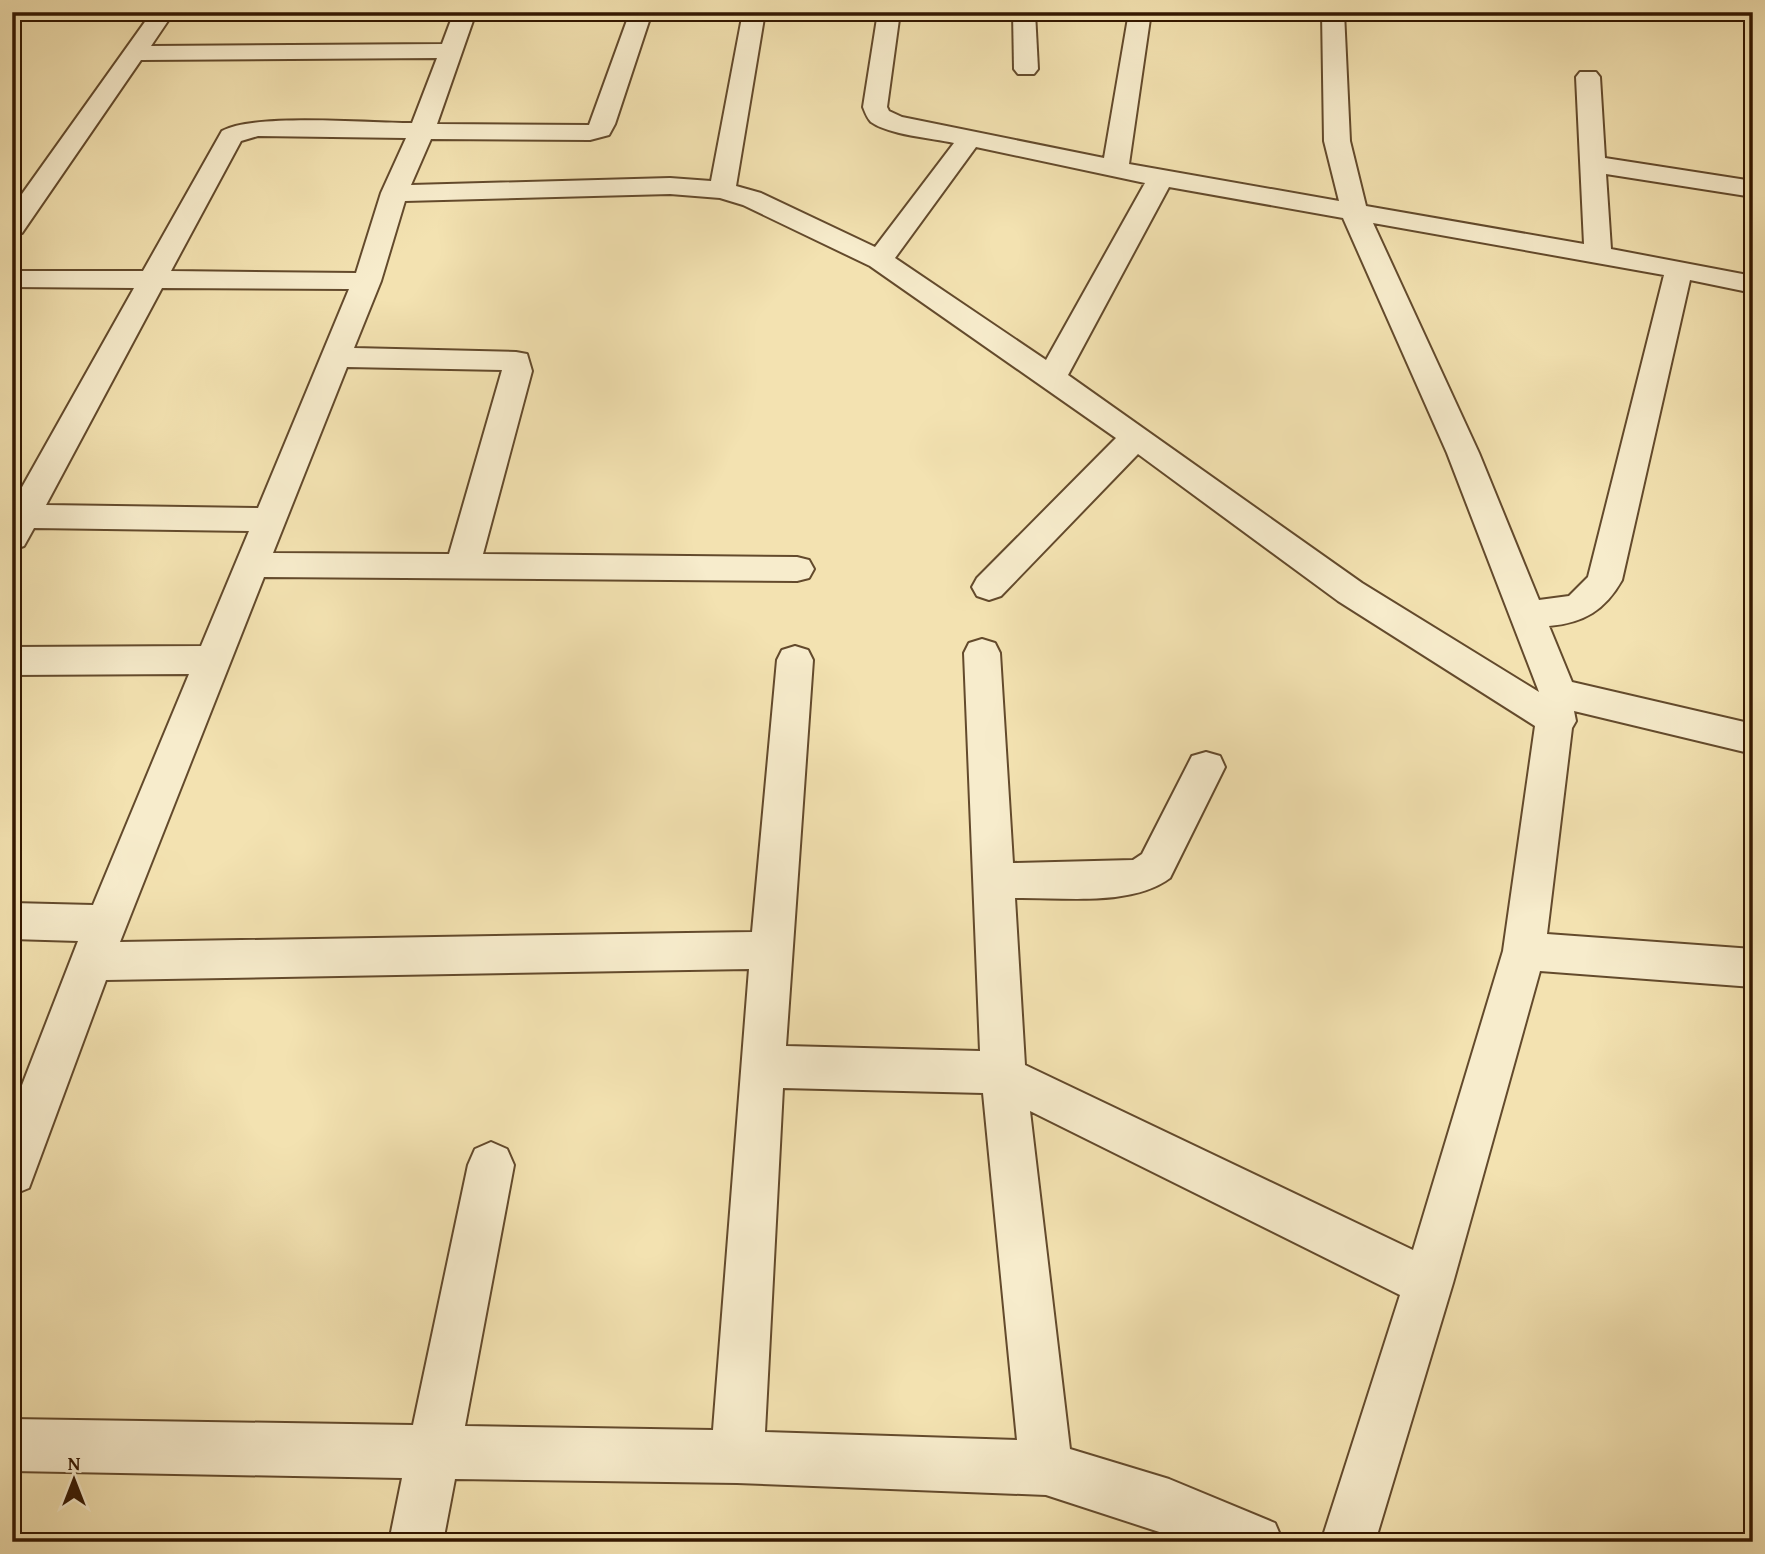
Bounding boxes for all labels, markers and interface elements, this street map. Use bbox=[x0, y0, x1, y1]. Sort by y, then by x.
north arrow bbox=[38, 1446, 108, 1516]
text: N bbox=[68, 1449, 81, 1477]

